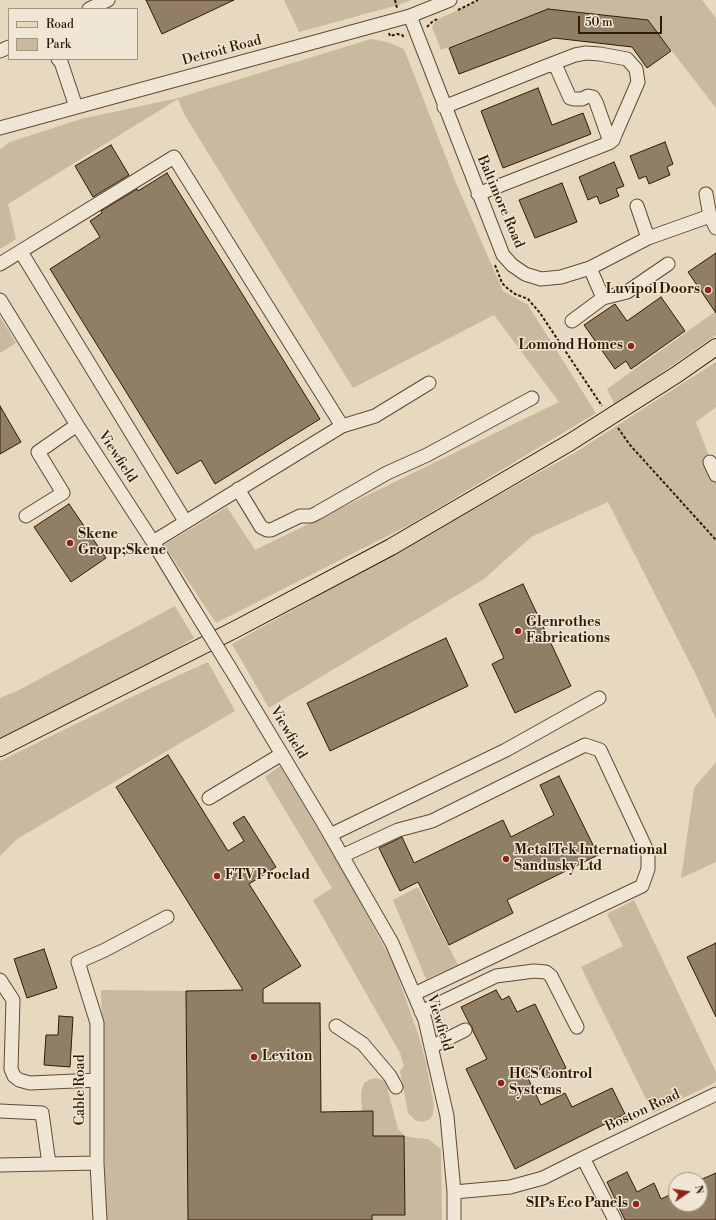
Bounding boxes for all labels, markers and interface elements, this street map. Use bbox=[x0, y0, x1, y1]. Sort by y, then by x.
legend bbox=[8, 8, 138, 60]
scale bar bbox=[580, 8, 664, 34]
text: 50 m bbox=[585, 15, 613, 30]
text: Road bbox=[46, 17, 74, 32]
street label: Detroit Road bbox=[181, 32, 263, 70]
text: Park bbox=[46, 37, 71, 52]
street label: Baltimore Road bbox=[473, 153, 527, 251]
place label: Luvipol Doors bbox=[606, 282, 700, 298]
marker: Luvipol Doors bbox=[703, 285, 713, 295]
place label: Lomond Homes bbox=[518, 338, 623, 354]
marker: Lomond Homes bbox=[626, 341, 636, 351]
street label: Viewfield bbox=[94, 428, 140, 486]
place label: Skene Group;Skene bbox=[78, 527, 166, 560]
marker: Skene Group;Skene bbox=[65, 538, 75, 548]
place label: Glenrothes Fabrications bbox=[526, 615, 610, 648]
marker: Glenrothes Fabrications bbox=[513, 626, 523, 636]
street label: Viewfield bbox=[266, 704, 310, 762]
place label: MetalTek International Sandusky Ltd bbox=[514, 843, 667, 876]
marker: MetalTek International Sandusky Ltd bbox=[501, 854, 511, 864]
place label: FTV Proclad bbox=[225, 868, 310, 884]
marker: FTV Proclad bbox=[212, 871, 222, 881]
street label: Viewfield bbox=[422, 993, 456, 1053]
place label: Leviton bbox=[262, 1049, 312, 1065]
marker: Leviton bbox=[249, 1052, 259, 1062]
street label: Cable Road bbox=[73, 1054, 89, 1126]
place label: HCS Control Systems bbox=[509, 1067, 592, 1100]
marker: HCS Control Systems bbox=[496, 1078, 506, 1088]
street label: Boston Road bbox=[603, 1086, 683, 1136]
north arrow bbox=[668, 1172, 708, 1212]
text: N bbox=[691, 1184, 707, 1195]
place label: SIPs Eco Panels bbox=[526, 1196, 628, 1212]
marker: SIPs Eco Panels bbox=[631, 1199, 641, 1209]

